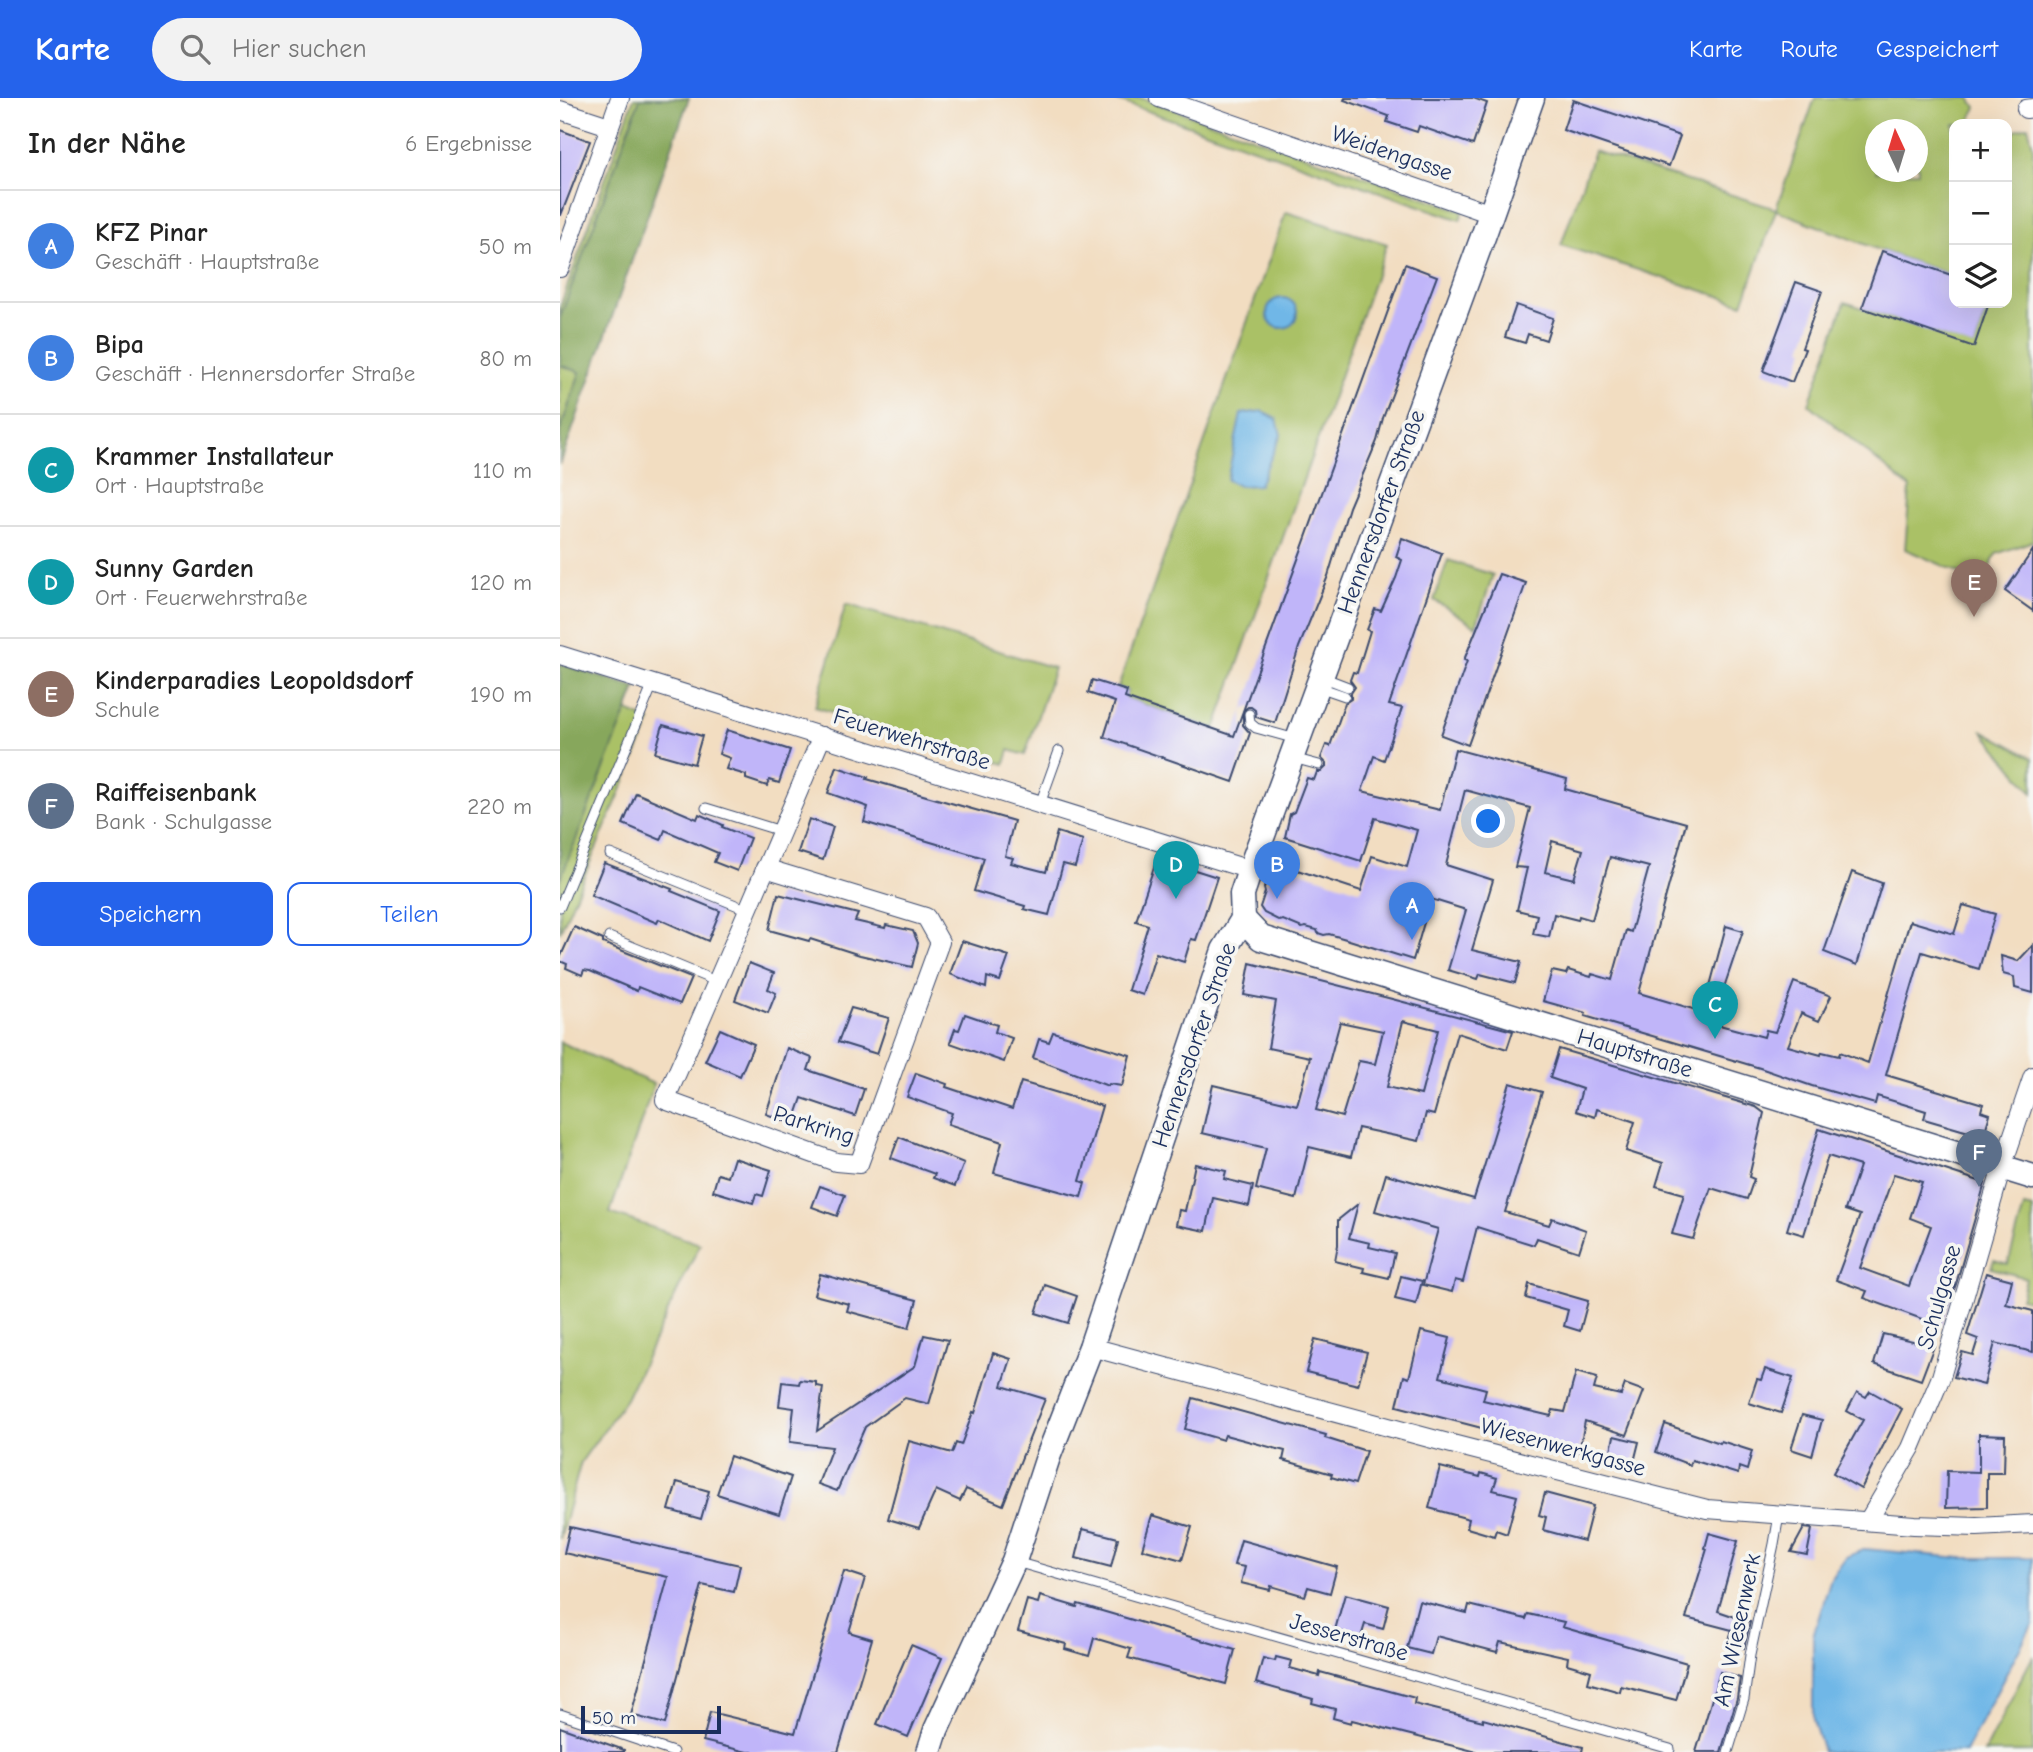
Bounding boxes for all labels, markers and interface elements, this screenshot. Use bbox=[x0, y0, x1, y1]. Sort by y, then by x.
search box bbox=[152, 18, 642, 81]
text: Karte bbox=[35, 30, 110, 68]
icon: search bbox=[176, 30, 214, 68]
text: Hier suchen bbox=[232, 34, 367, 64]
text: Karte bbox=[1689, 35, 1743, 63]
text: Route bbox=[1781, 35, 1838, 63]
text: Gespeichert bbox=[1876, 35, 1998, 63]
north arrow bbox=[1865, 119, 1928, 182]
map controls bbox=[1949, 119, 2012, 308]
button: + bbox=[1949, 119, 2012, 182]
street label: Weidengasse bbox=[1328, 120, 1456, 186]
text: In der Nähe bbox=[28, 126, 186, 161]
text: 6 Ergebnisse bbox=[405, 130, 532, 157]
button: − bbox=[1949, 182, 2012, 245]
text: KFZ Pinar bbox=[95, 218, 207, 248]
text: A bbox=[45, 233, 57, 260]
text: 50 m bbox=[479, 233, 532, 260]
button: layers bbox=[1949, 245, 2012, 308]
text: Geschäft · Hauptstraße bbox=[95, 248, 319, 275]
text: Bipa bbox=[95, 330, 144, 360]
text: B bbox=[44, 345, 58, 372]
text: 80 m bbox=[479, 345, 532, 372]
text: Geschäft · Hennersdorfer Straße bbox=[95, 360, 415, 387]
street label: Hennersdorfer Straße bbox=[1332, 406, 1430, 618]
text: Krammer Installateur bbox=[95, 442, 333, 472]
text: C bbox=[44, 457, 58, 484]
text: 110 m bbox=[473, 457, 532, 484]
text: Ort · Hauptstraße bbox=[95, 472, 264, 499]
text: Sunny Garden bbox=[95, 554, 254, 584]
pin: E bbox=[1951, 559, 1997, 617]
text: D bbox=[44, 569, 58, 596]
text: 120 m bbox=[470, 569, 532, 596]
text: Ort · Feuerwehrstraße bbox=[95, 584, 307, 611]
text: Kinderparadies Leopoldsdorf bbox=[95, 666, 413, 696]
text: E bbox=[44, 681, 58, 708]
text: 190 m bbox=[470, 681, 532, 708]
text: Schule bbox=[95, 696, 159, 723]
street label: Feuerwehrstraße bbox=[830, 702, 994, 776]
text: Raiffeisenbank bbox=[95, 778, 257, 808]
text: F bbox=[44, 793, 58, 820]
text: 220 m bbox=[467, 793, 532, 820]
your location bbox=[1471, 804, 1505, 838]
text: Bank · Schulgasse bbox=[95, 808, 272, 835]
pin: D bbox=[1153, 841, 1199, 899]
pin: B bbox=[1254, 841, 1300, 899]
button: Speichern bbox=[28, 882, 273, 946]
button: Teilen bbox=[287, 882, 532, 946]
pin: A bbox=[1389, 882, 1435, 940]
street label: Hennersdorfer Straße bbox=[1146, 939, 1242, 1151]
pin: C bbox=[1692, 981, 1738, 1039]
street label: Hauptstraße bbox=[1574, 1023, 1696, 1083]
street label: Parkring bbox=[770, 1100, 858, 1150]
pin: F bbox=[1956, 1129, 2002, 1187]
street label: Schulgasse bbox=[1911, 1242, 1967, 1352]
street label: Wiesenwerkgasse bbox=[1478, 1412, 1648, 1482]
street label: Am Wiesenwerk bbox=[1708, 1551, 1766, 1709]
street label: Jesserstraße bbox=[1287, 1607, 1411, 1667]
scale bar bbox=[581, 1703, 721, 1735]
text: 50 m bbox=[592, 1707, 636, 1729]

